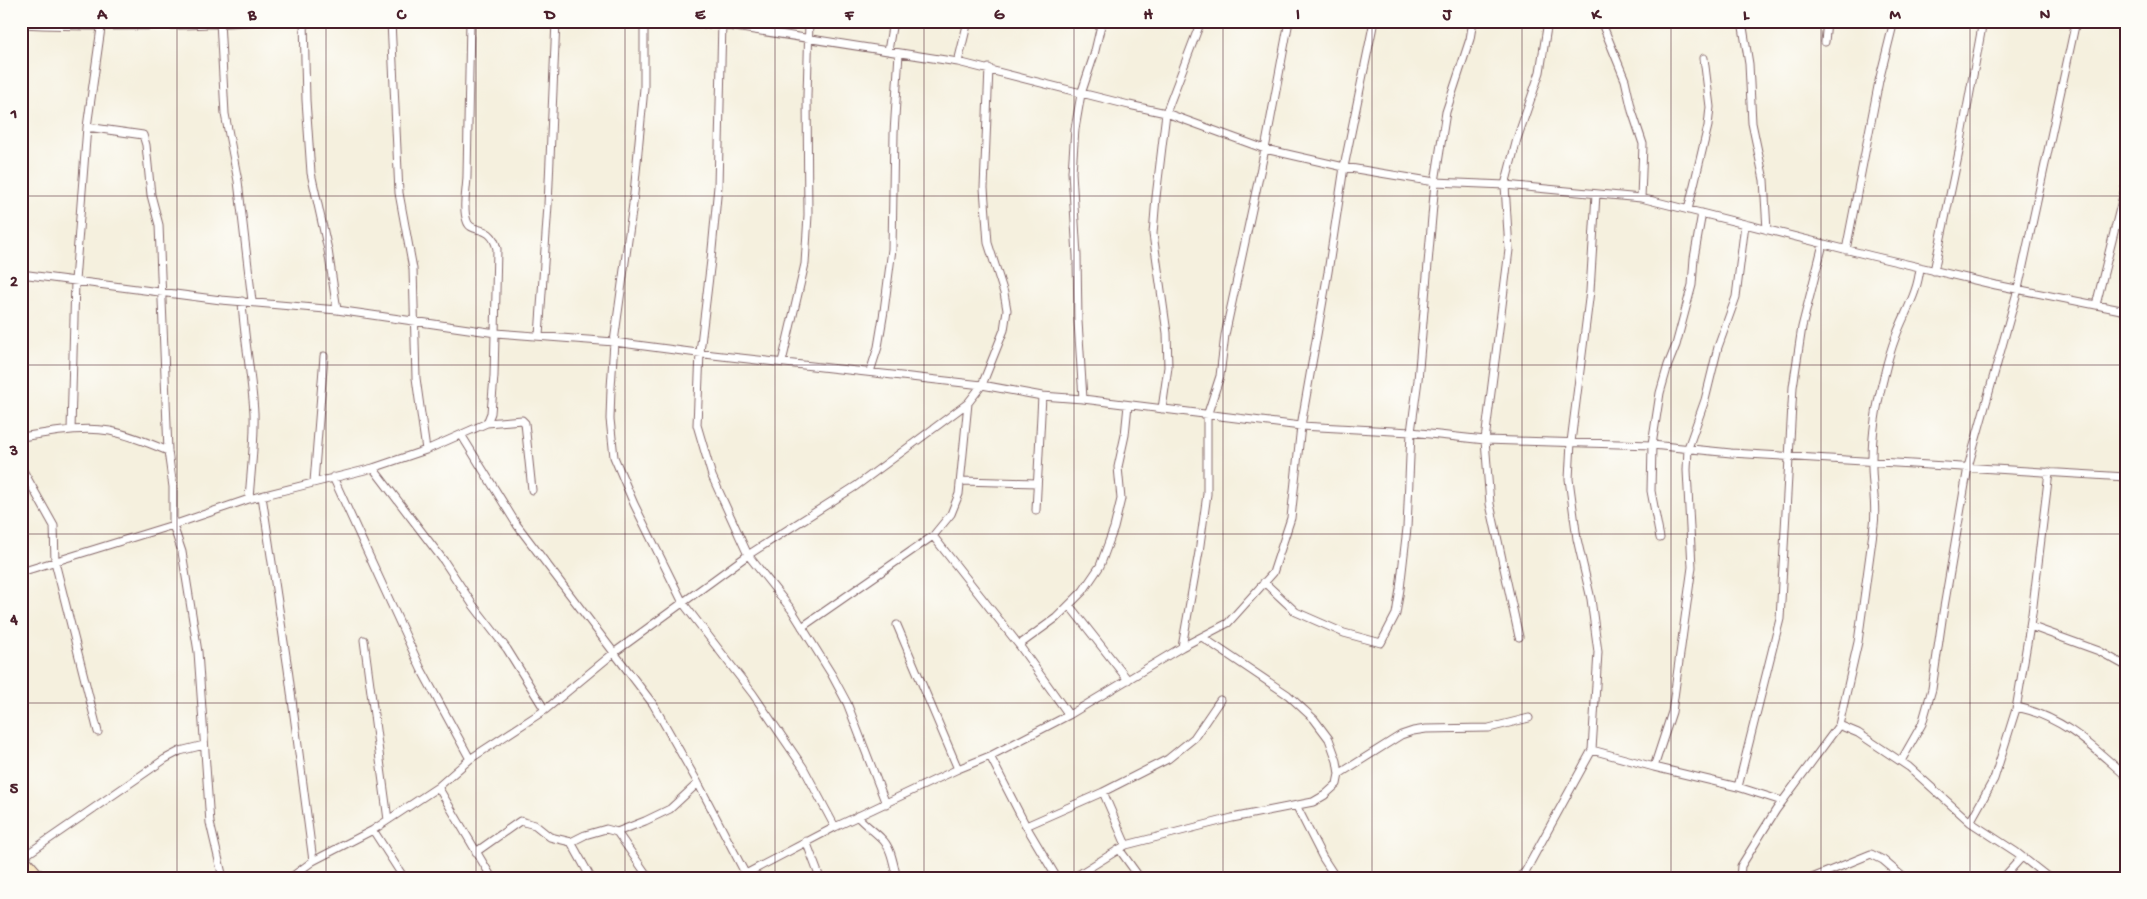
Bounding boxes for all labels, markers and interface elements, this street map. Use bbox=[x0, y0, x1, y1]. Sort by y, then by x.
text: A bbox=[96, 7, 108, 26]
text: B bbox=[247, 7, 257, 26]
text: C bbox=[396, 7, 407, 26]
text: D bbox=[543, 7, 556, 26]
text: E bbox=[695, 7, 706, 26]
text: F bbox=[844, 7, 855, 26]
text: G bbox=[994, 7, 1005, 26]
text: H bbox=[1143, 7, 1153, 26]
text: I bbox=[1296, 7, 1300, 26]
text: J bbox=[1442, 7, 1453, 26]
text: K bbox=[1591, 7, 1603, 26]
text: L bbox=[1743, 7, 1750, 26]
text: M bbox=[1889, 7, 1901, 26]
text: N bbox=[2040, 7, 2051, 26]
text: 1 bbox=[10, 106, 17, 125]
text: 2 bbox=[10, 274, 18, 293]
text: 3 bbox=[9, 443, 18, 462]
text: 4 bbox=[9, 612, 18, 631]
text: 5 bbox=[10, 781, 19, 800]

